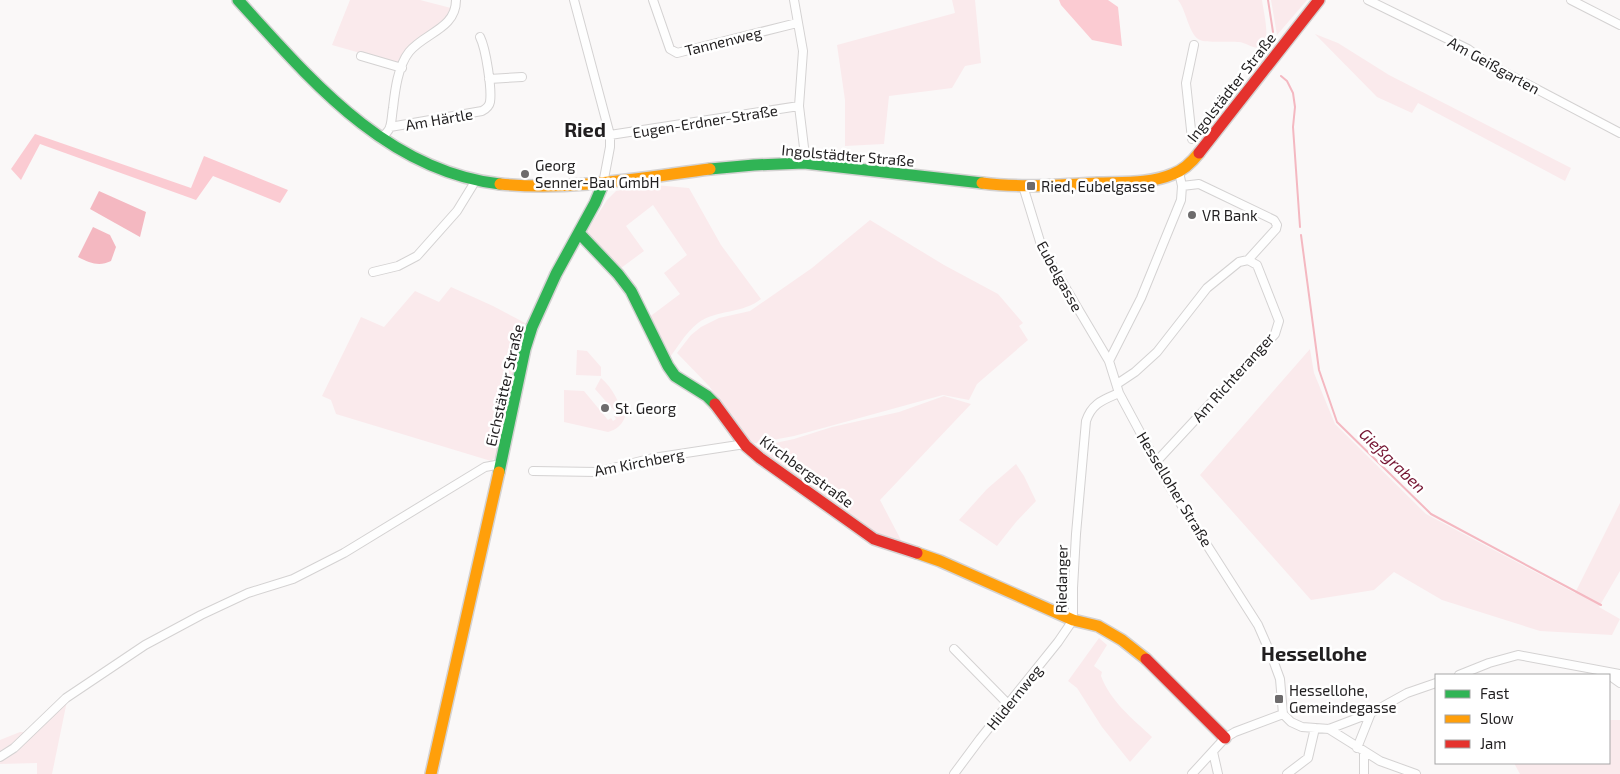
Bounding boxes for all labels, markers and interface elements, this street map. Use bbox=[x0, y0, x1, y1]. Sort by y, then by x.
street label: Tannenweg bbox=[683, 23, 764, 59]
street label: Ingolstädter Straße bbox=[1183, 29, 1279, 145]
street label: Am Geißgarten bbox=[1445, 32, 1543, 98]
street label: Eugen-Erdner-Straße bbox=[631, 101, 779, 141]
street label: Am Härtle bbox=[404, 104, 474, 134]
district label: Ried bbox=[564, 117, 606, 141]
street label: Ingolstädter Straße bbox=[781, 140, 915, 170]
place label: Georg Senner-Bau GmbH bbox=[535, 156, 660, 191]
marker: Georg Senner-Bau GmbH bbox=[519, 168, 531, 180]
place label: Ried, Eubelgasse bbox=[1041, 177, 1155, 195]
marker: Ried, Eubelgasse bbox=[1025, 180, 1037, 192]
place label: VR Bank bbox=[1202, 206, 1258, 224]
marker: VR Bank bbox=[1186, 209, 1198, 221]
street label: Eubelgasse bbox=[1033, 238, 1087, 314]
street label: Eichstätter Straße bbox=[481, 322, 527, 448]
street label: Am Richteranger bbox=[1188, 329, 1278, 425]
place label: St. Georg bbox=[615, 399, 677, 417]
marker: St. Georg bbox=[599, 402, 611, 414]
water label: Gießgraben bbox=[1356, 424, 1430, 496]
street label: Hesselloher Straße bbox=[1134, 428, 1216, 550]
street label: Kirchbergstraße bbox=[757, 431, 857, 511]
street label: Am Kirchberg bbox=[593, 444, 686, 480]
street label: Riedanger bbox=[1051, 544, 1071, 614]
district label: Hessellohe bbox=[1261, 641, 1367, 665]
street label: Hildernweg bbox=[982, 660, 1046, 733]
legend bbox=[1435, 674, 1610, 764]
place label: Hessellohe, Gemeindegasse bbox=[1289, 681, 1397, 716]
text: Fast bbox=[1480, 684, 1510, 702]
marker: Hessellohe, Gemeindegasse bbox=[1273, 693, 1285, 705]
text: Slow bbox=[1480, 709, 1514, 727]
text: Jam bbox=[1480, 734, 1506, 752]

